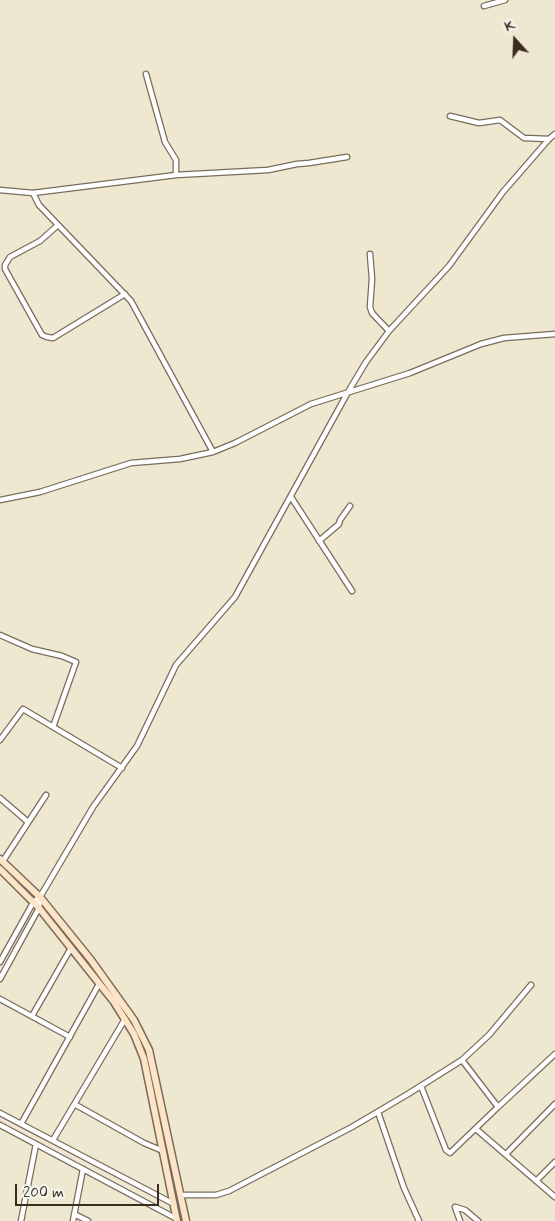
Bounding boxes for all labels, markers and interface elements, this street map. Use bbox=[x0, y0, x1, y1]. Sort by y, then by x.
north arrow bbox=[490, 15, 540, 65]
text: K bbox=[502, 16, 518, 36]
scale bar bbox=[18, 1174, 161, 1206]
text: 200 m bbox=[23, 1183, 64, 1203]

